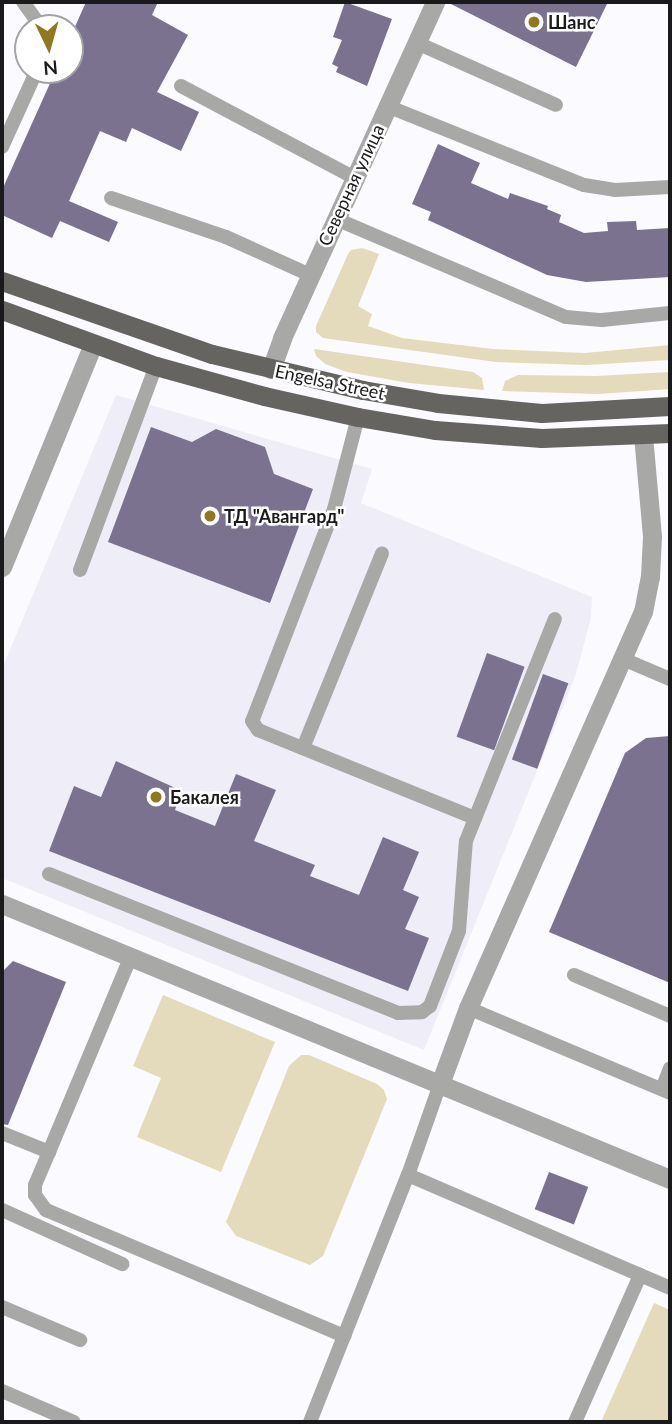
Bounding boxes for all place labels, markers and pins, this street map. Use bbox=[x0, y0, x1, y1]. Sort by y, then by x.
place label: Шанс bbox=[548, 11, 595, 33]
marker: Шанс bbox=[526, 14, 542, 30]
place label: ТД "Авангард" bbox=[224, 505, 344, 527]
marker: ТД "Авангард" bbox=[202, 508, 218, 524]
place label: Бакалея bbox=[170, 786, 239, 808]
marker: Бакалея bbox=[148, 789, 164, 805]

